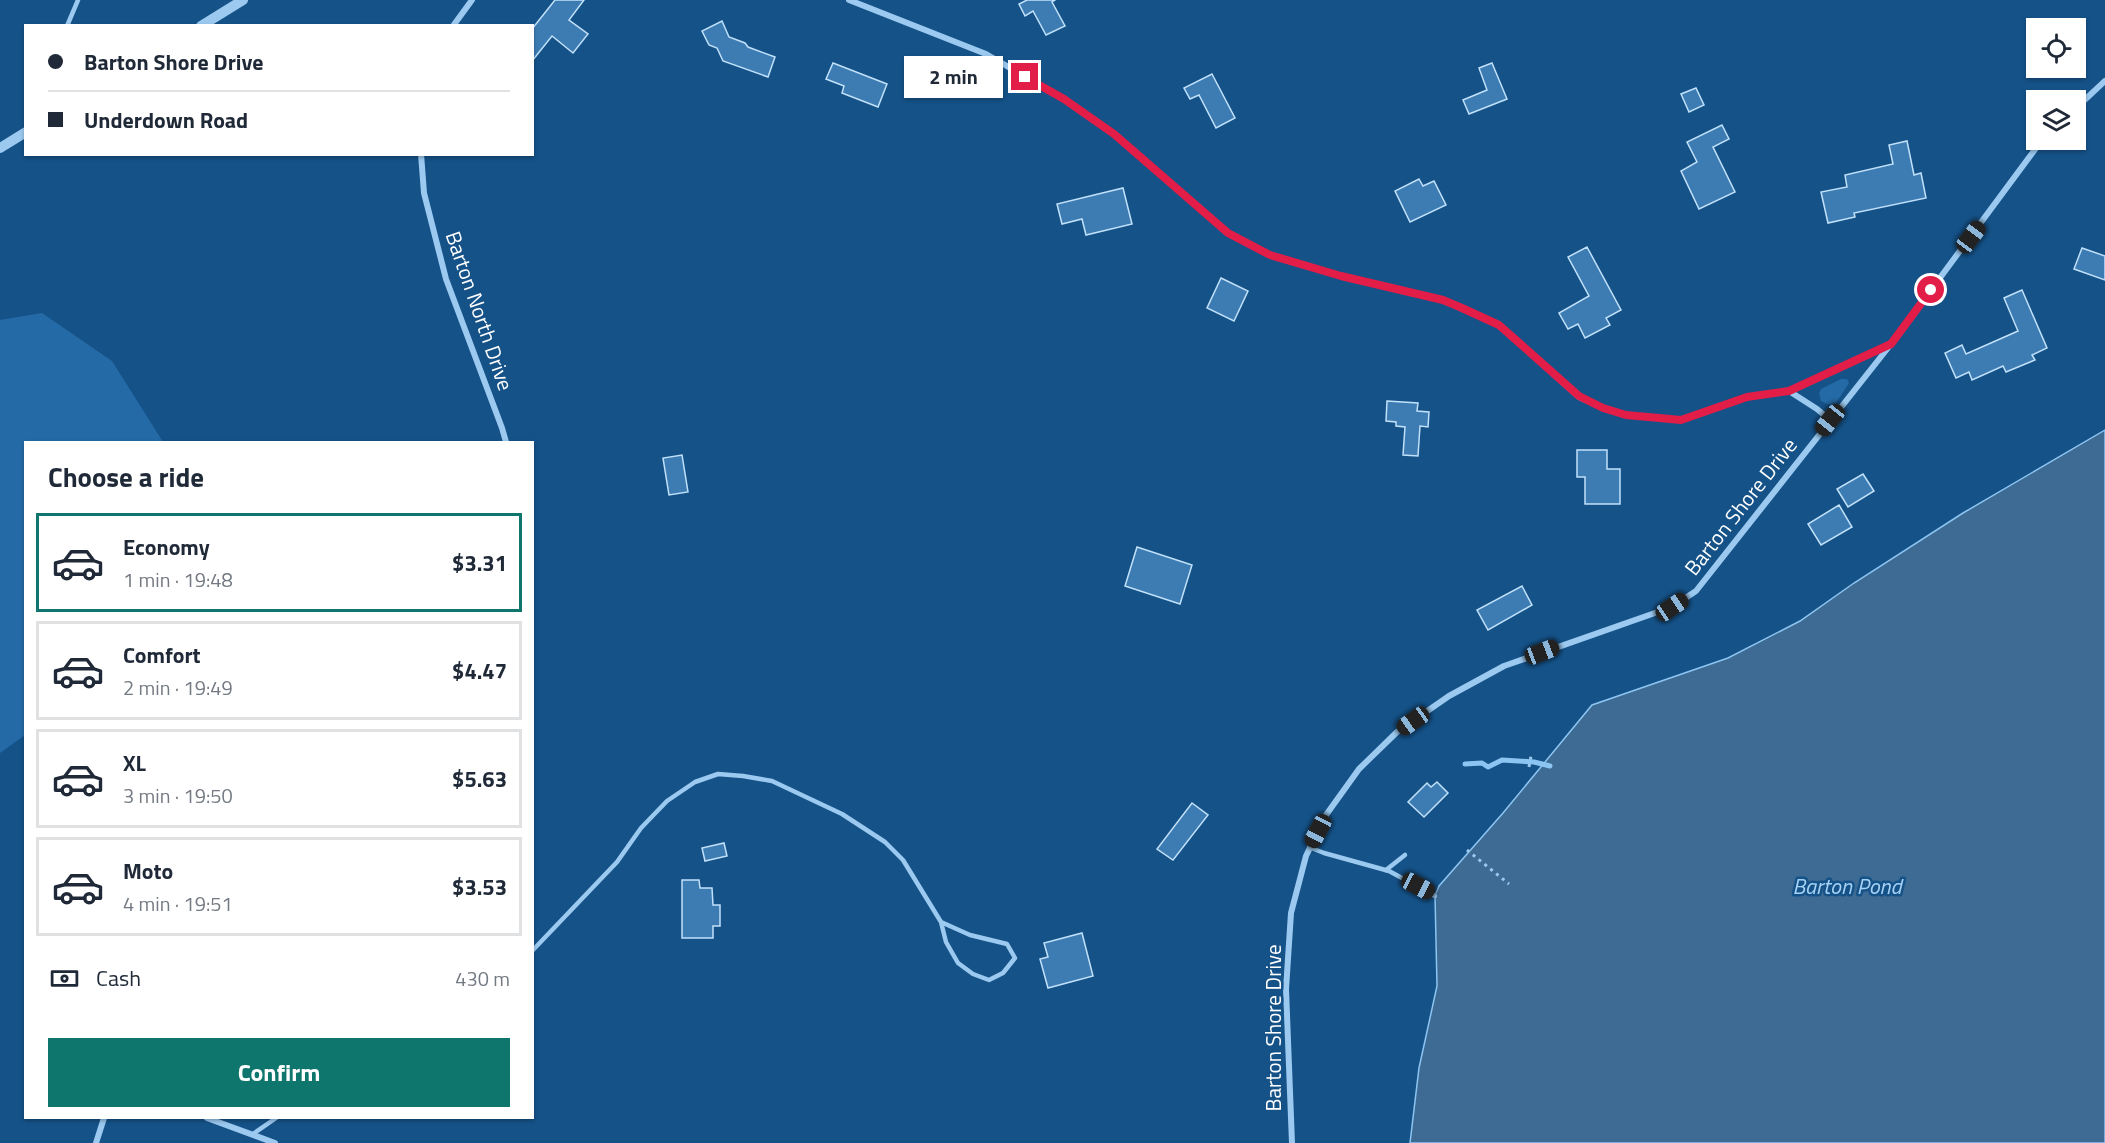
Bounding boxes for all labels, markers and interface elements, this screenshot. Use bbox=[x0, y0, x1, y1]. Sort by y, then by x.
map controls bbox=[2026, 18, 2086, 150]
button: locate bbox=[2026, 18, 2086, 78]
text: Barton Shore Drive bbox=[84, 45, 264, 79]
callout: 2 min bbox=[905, 56, 1004, 98]
text: 2 min bbox=[929, 61, 978, 92]
route end bbox=[1011, 63, 1038, 90]
button: layers bbox=[2026, 90, 2086, 150]
text: Underdown Road bbox=[84, 103, 248, 137]
car bbox=[1953, 217, 1989, 257]
street label: Barton North Drive bbox=[438, 227, 522, 395]
route start bbox=[1917, 276, 1944, 303]
car bbox=[1812, 400, 1848, 440]
street label: Barton Shore Drive bbox=[1676, 431, 1804, 582]
text: Choose a ride bbox=[48, 456, 204, 497]
text: Economy bbox=[123, 530, 210, 564]
icon: car bbox=[51, 536, 105, 590]
text: $3.31 bbox=[452, 546, 507, 580]
text: 1 min · 19:48 bbox=[123, 564, 233, 595]
car bbox=[1652, 589, 1692, 625]
car bbox=[1522, 637, 1562, 667]
text: Comfort bbox=[123, 638, 201, 672]
icon: car bbox=[51, 644, 105, 698]
text: $4.47 bbox=[452, 654, 507, 688]
text: 2 min · 19:49 bbox=[123, 672, 233, 703]
car bbox=[1393, 703, 1433, 739]
text: XL bbox=[123, 746, 146, 780]
icon: car bbox=[51, 752, 105, 806]
text: $5.63 bbox=[452, 762, 507, 796]
text: 3 min · 19:50 bbox=[123, 780, 233, 811]
car bbox=[1302, 811, 1334, 851]
text: Moto bbox=[123, 854, 173, 888]
icon: car bbox=[51, 860, 105, 914]
water label: Barton Pond bbox=[1792, 869, 1905, 903]
text: $3.53 bbox=[452, 870, 507, 904]
car bbox=[1398, 870, 1438, 902]
text: 4 min · 19:51 bbox=[123, 888, 233, 919]
street label: Barton Shore Drive bbox=[1257, 944, 1289, 1112]
text: Cash bbox=[96, 961, 141, 995]
icon: cash bbox=[48, 962, 81, 995]
text: 430 m bbox=[455, 963, 510, 994]
button: Confirm bbox=[48, 1038, 510, 1107]

